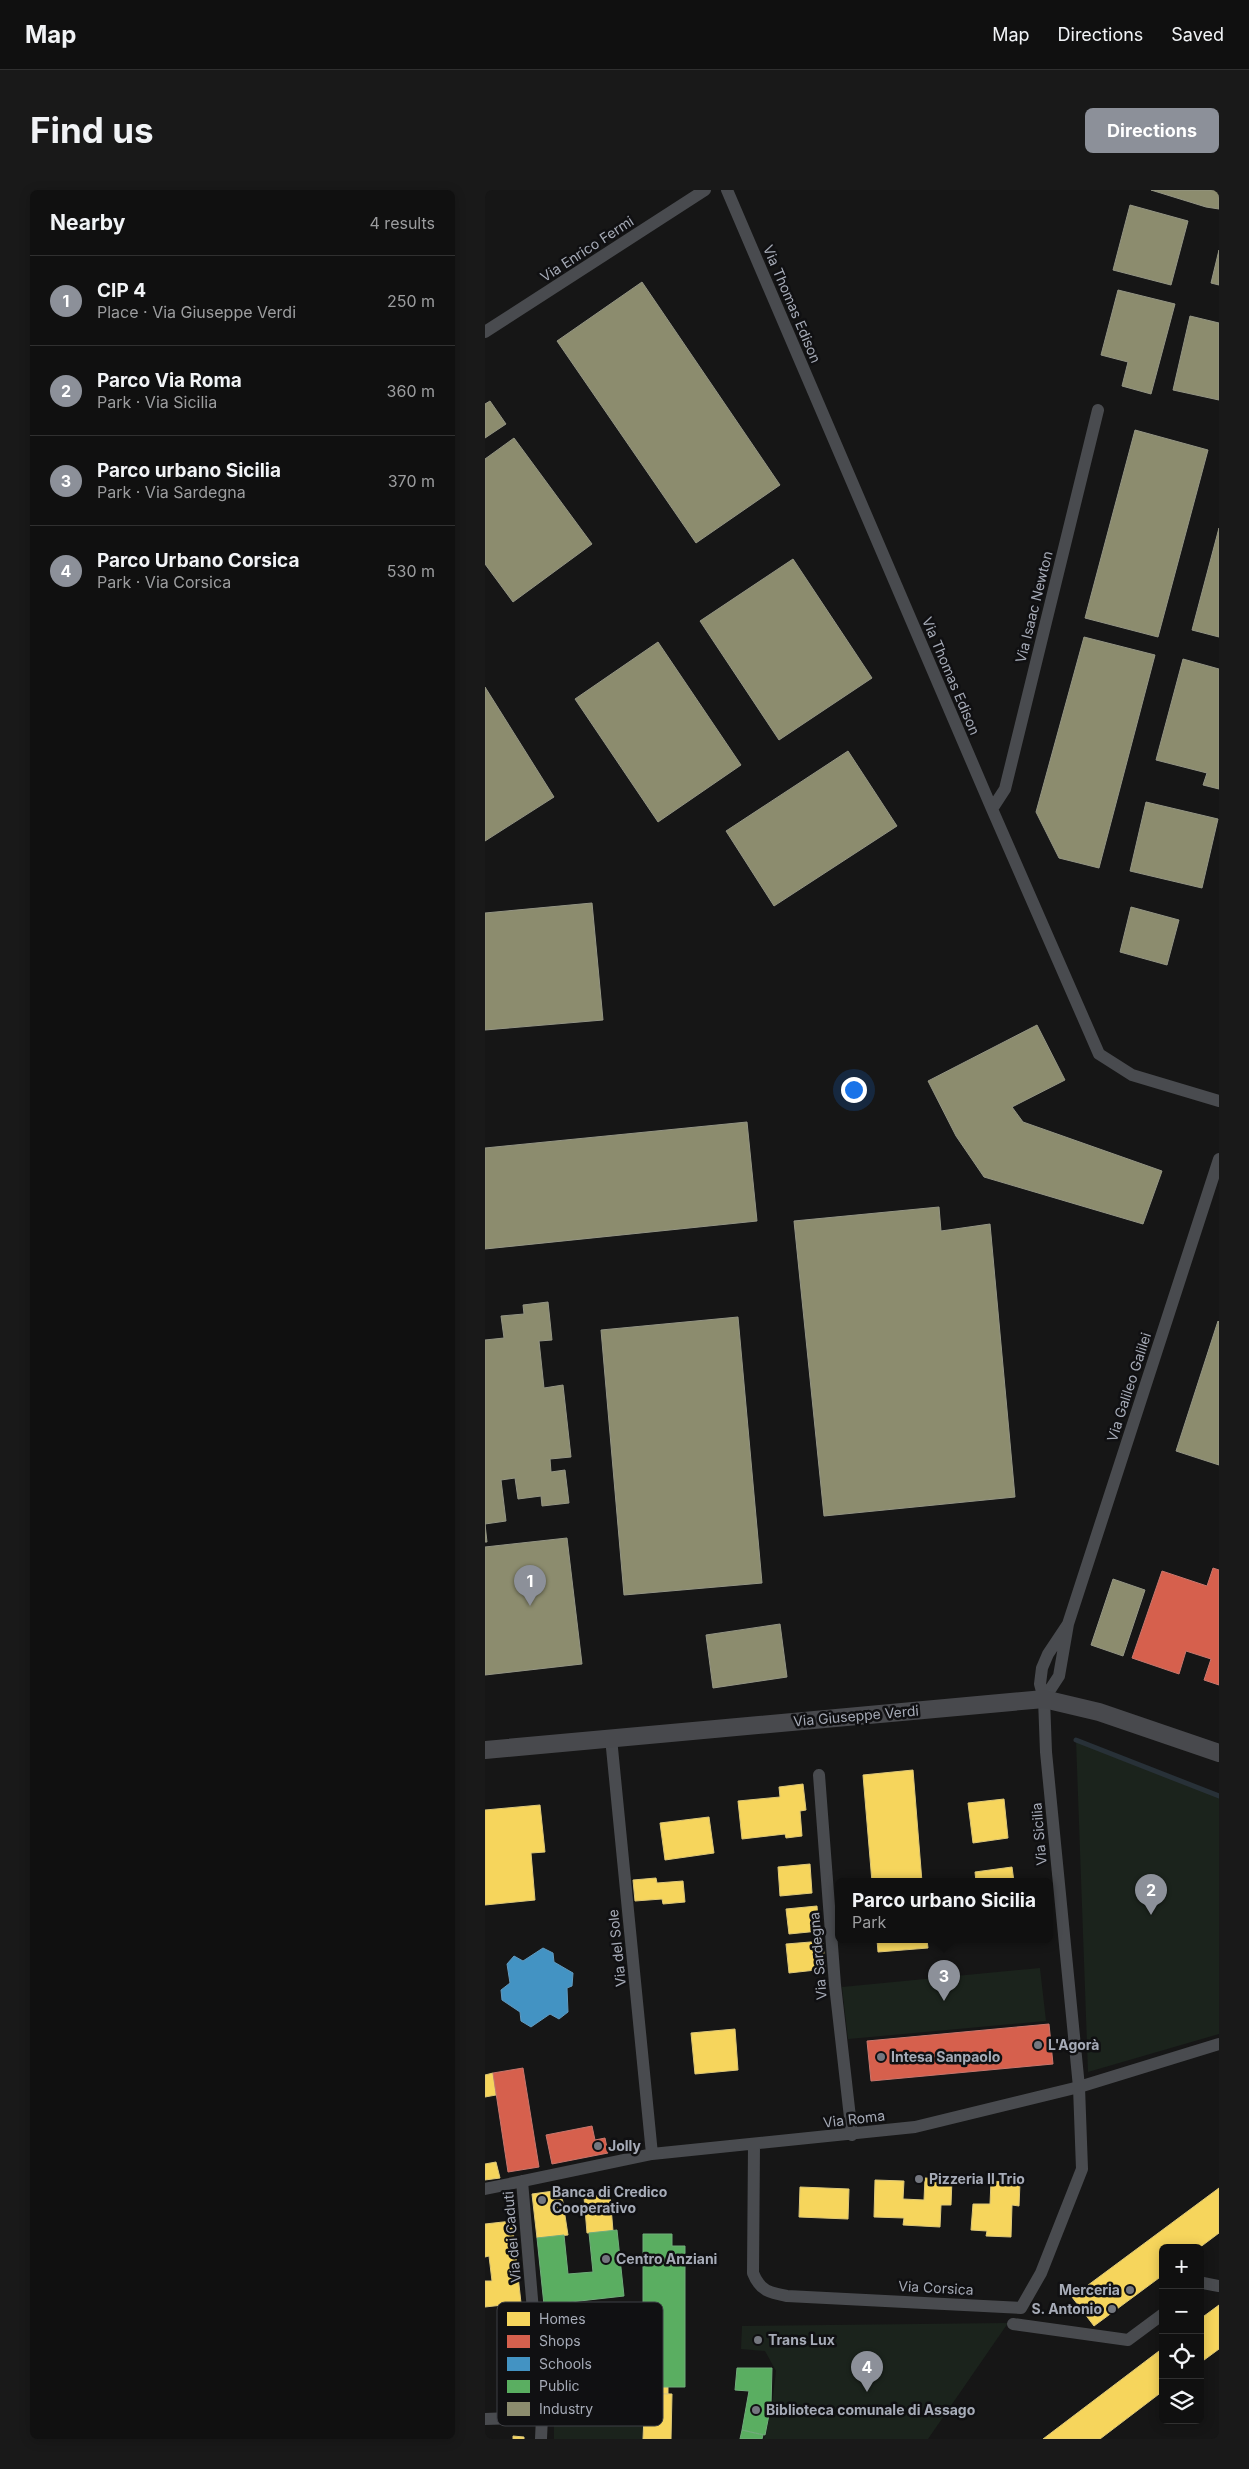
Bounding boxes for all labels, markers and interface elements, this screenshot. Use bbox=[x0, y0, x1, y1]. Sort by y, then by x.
text: Map bbox=[25, 20, 76, 49]
text: Map bbox=[992, 24, 1030, 45]
text: Directions bbox=[1058, 24, 1143, 45]
text: Saved bbox=[1171, 24, 1224, 45]
button: Directions bbox=[1085, 108, 1219, 153]
text: Find us bbox=[30, 109, 154, 151]
text: Nearby bbox=[50, 210, 125, 235]
street label: Via Enrico Fermi bbox=[537, 212, 637, 285]
text: 4 results bbox=[370, 213, 435, 233]
street label: Via Thomas Edison bbox=[760, 242, 825, 365]
text: CIP 4 bbox=[97, 279, 146, 302]
text: 1 bbox=[63, 291, 69, 311]
text: 250 m bbox=[387, 291, 435, 311]
text: Place · Via Giuseppe Verdi bbox=[97, 302, 296, 322]
text: Parco Via Roma bbox=[97, 369, 242, 392]
text: 2 bbox=[61, 381, 71, 401]
text: 360 m bbox=[387, 381, 435, 401]
text: Park · Via Sicilia bbox=[97, 392, 217, 412]
text: Parco urbano Sicilia bbox=[97, 459, 281, 482]
text: 3 bbox=[61, 471, 71, 491]
text: 370 m bbox=[388, 471, 435, 491]
text: Park · Via Sardegna bbox=[97, 482, 246, 502]
text: Parco Urbano Corsica bbox=[97, 549, 299, 572]
street label: Via Isaac Newton bbox=[1011, 549, 1056, 665]
text: 4 bbox=[61, 561, 71, 581]
text: 530 m bbox=[387, 561, 435, 581]
text: Park · Via Corsica bbox=[97, 572, 231, 592]
street label: Via Thomas Edison bbox=[919, 614, 984, 737]
your location bbox=[841, 1077, 867, 1103]
street label: Via Galileo Galilei bbox=[1103, 1330, 1154, 1444]
pin: 1 bbox=[514, 1565, 546, 1606]
street label: Via Giuseppe Verdi bbox=[793, 1702, 919, 1729]
street label: Via Sicilia bbox=[1027, 1802, 1050, 1866]
pin: 2 bbox=[1135, 1874, 1167, 1915]
popup bbox=[835, 1878, 1053, 1943]
text: Parco urbano Sicilia bbox=[852, 1889, 1036, 1912]
street label: Via del Sole bbox=[604, 1908, 629, 1988]
street label: Via Sardegna bbox=[805, 1911, 830, 2001]
text: Park bbox=[852, 1912, 886, 1932]
pin: 3 bbox=[928, 1960, 960, 2001]
place label: L'Agorà bbox=[1048, 2036, 1099, 2053]
marker: L'Agorà bbox=[1032, 2039, 1044, 2051]
place label: Intesa Sanpaolo bbox=[891, 2048, 1001, 2065]
marker: Intesa Sanpaolo bbox=[875, 2051, 887, 2063]
street label: Via Roma bbox=[822, 2106, 886, 2131]
place label: Jolly bbox=[608, 2137, 642, 2154]
marker: Jolly bbox=[592, 2140, 604, 2152]
place label: Pizzeria Il Trio bbox=[929, 2170, 1025, 2187]
marker: Pizzeria Il Trio bbox=[913, 2173, 925, 2185]
place label: Banca di Credico Cooperativo bbox=[552, 2183, 668, 2216]
street label: Via dei Caduti bbox=[499, 2191, 524, 2284]
marker: Banca di Credico Cooperativo bbox=[536, 2194, 548, 2206]
map controls bbox=[1159, 2244, 1204, 2424]
button: + bbox=[1159, 2244, 1204, 2289]
place label: Centro Anziani bbox=[616, 2250, 718, 2267]
marker: Centro Anziani bbox=[600, 2253, 612, 2265]
street label: Via Corsica bbox=[898, 2277, 974, 2298]
place label: Merceria bbox=[1059, 2281, 1120, 2298]
marker: Merceria bbox=[1124, 2284, 1136, 2296]
button: − bbox=[1159, 2289, 1204, 2334]
place label: S. Antonio bbox=[1031, 2300, 1102, 2317]
legend bbox=[497, 2302, 663, 2426]
marker: S. Antonio bbox=[1106, 2303, 1118, 2315]
text: Homes bbox=[539, 2310, 586, 2327]
place label: Trans Lux bbox=[768, 2331, 835, 2348]
text: Shops bbox=[539, 2332, 581, 2349]
marker: Trans Lux bbox=[752, 2334, 764, 2346]
button: locate bbox=[1159, 2334, 1204, 2379]
pin: 4 bbox=[851, 2351, 883, 2392]
text: Schools bbox=[539, 2355, 592, 2372]
text: Public bbox=[539, 2377, 580, 2394]
button: layers bbox=[1159, 2379, 1204, 2424]
text: Industry bbox=[539, 2400, 593, 2417]
place label: Biblioteca comunale di Assago bbox=[766, 2401, 976, 2418]
marker: Biblioteca comunale di Assago bbox=[750, 2404, 762, 2416]

